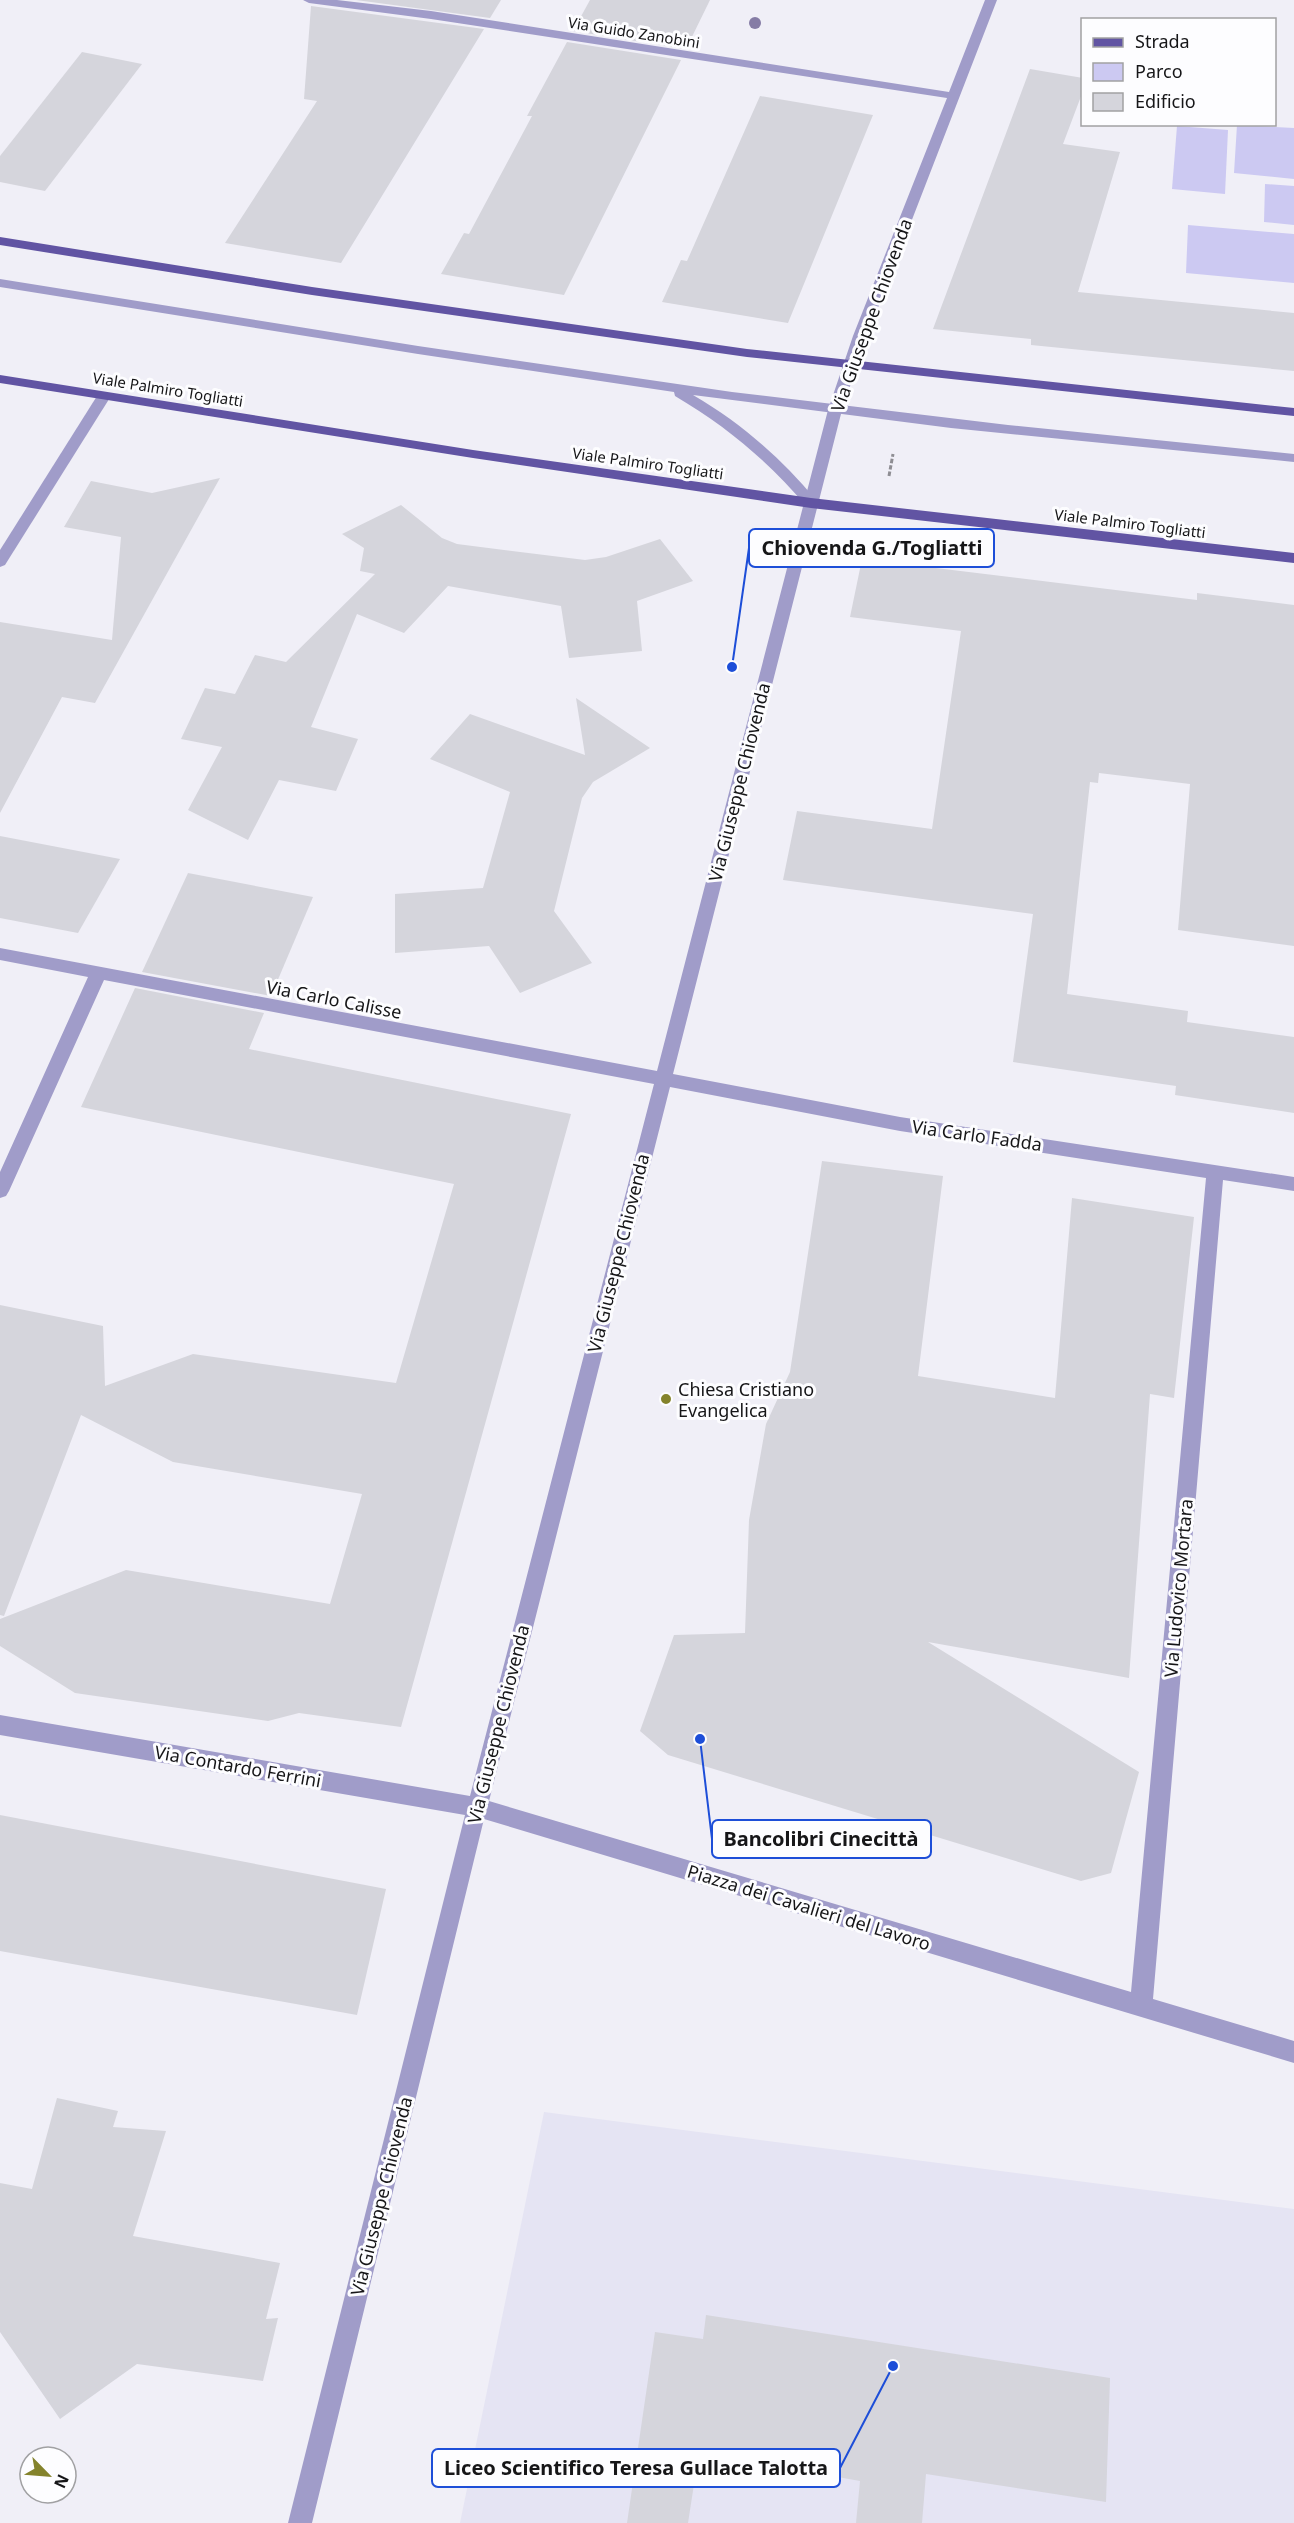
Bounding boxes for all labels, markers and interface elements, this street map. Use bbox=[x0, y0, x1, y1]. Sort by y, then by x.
street label: Via Guido Zanobini bbox=[567, 12, 701, 52]
legend bbox=[1081, 18, 1276, 126]
text: Strada bbox=[1135, 29, 1190, 53]
text: Parco bbox=[1135, 59, 1183, 83]
text: Edificio bbox=[1135, 89, 1196, 113]
street label: Via Giuseppe Chiovenda bbox=[825, 215, 917, 415]
street label: Viale Palmiro Togliatti bbox=[91, 367, 245, 411]
street label: Viale Palmiro Togliatti bbox=[571, 443, 725, 483]
street label: Viale Palmiro Togliatti bbox=[1053, 504, 1207, 542]
callout: Chiovenda G./Togliatti bbox=[749, 529, 994, 567]
text: Chiovenda G./Togliatti bbox=[761, 534, 983, 561]
street label: Via Giuseppe Chiovenda bbox=[703, 680, 775, 884]
street label: Via Carlo Calisse bbox=[264, 974, 404, 1024]
street label: Via Carlo Fadda bbox=[910, 1114, 1044, 1156]
street label: Via Giuseppe Chiovenda bbox=[582, 1151, 654, 1355]
place label: Chiesa Cristiano Evangelica bbox=[678, 1377, 814, 1422]
marker: Chiesa Cristiano Evangelica bbox=[659, 1392, 673, 1406]
street label: Via Ludovico Mortara bbox=[1158, 1498, 1198, 1678]
street label: Via Giuseppe Chiovenda bbox=[462, 1622, 534, 1826]
street label: Via Contardo Ferrini bbox=[153, 1740, 323, 1792]
callout: Bancolibri Cinecittà bbox=[712, 1820, 931, 1858]
text: Bancolibri Cinecittà bbox=[723, 1825, 919, 1852]
street label: Piazza dei Cavalieri del Lavoro bbox=[685, 1859, 933, 1955]
street label: Via Giuseppe Chiovenda bbox=[345, 2094, 417, 2298]
north arrow bbox=[18, 2445, 78, 2505]
callout: Liceo Scientifico Teresa Gullace Talotta bbox=[432, 2449, 840, 2487]
text: Liceo Scientifico Teresa Gullace Talotta bbox=[444, 2454, 828, 2481]
text: N bbox=[49, 2471, 74, 2492]

